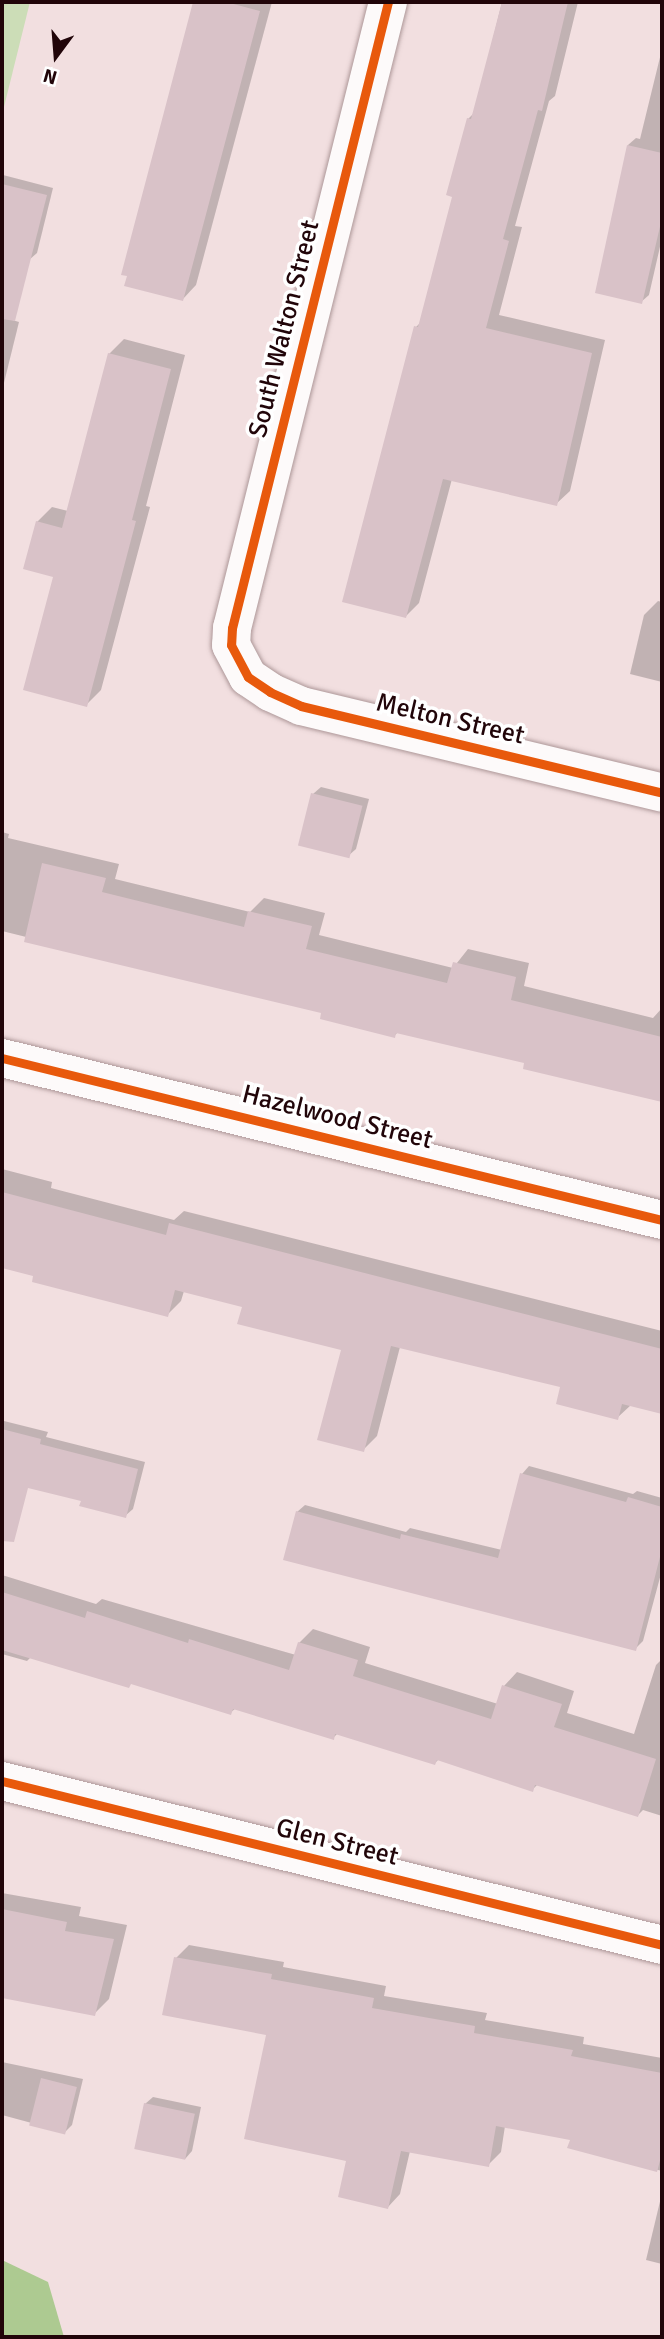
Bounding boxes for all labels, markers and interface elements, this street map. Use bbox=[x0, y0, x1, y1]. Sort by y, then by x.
north arrow bbox=[21, 21, 91, 91]
text: N bbox=[41, 63, 60, 90]
street label: South Walton Street bbox=[243, 217, 327, 441]
street label: Melton Street bbox=[373, 688, 527, 752]
street label: Hazelwood Street bbox=[239, 1079, 435, 1157]
street label: Glen Street bbox=[273, 1813, 401, 1873]

